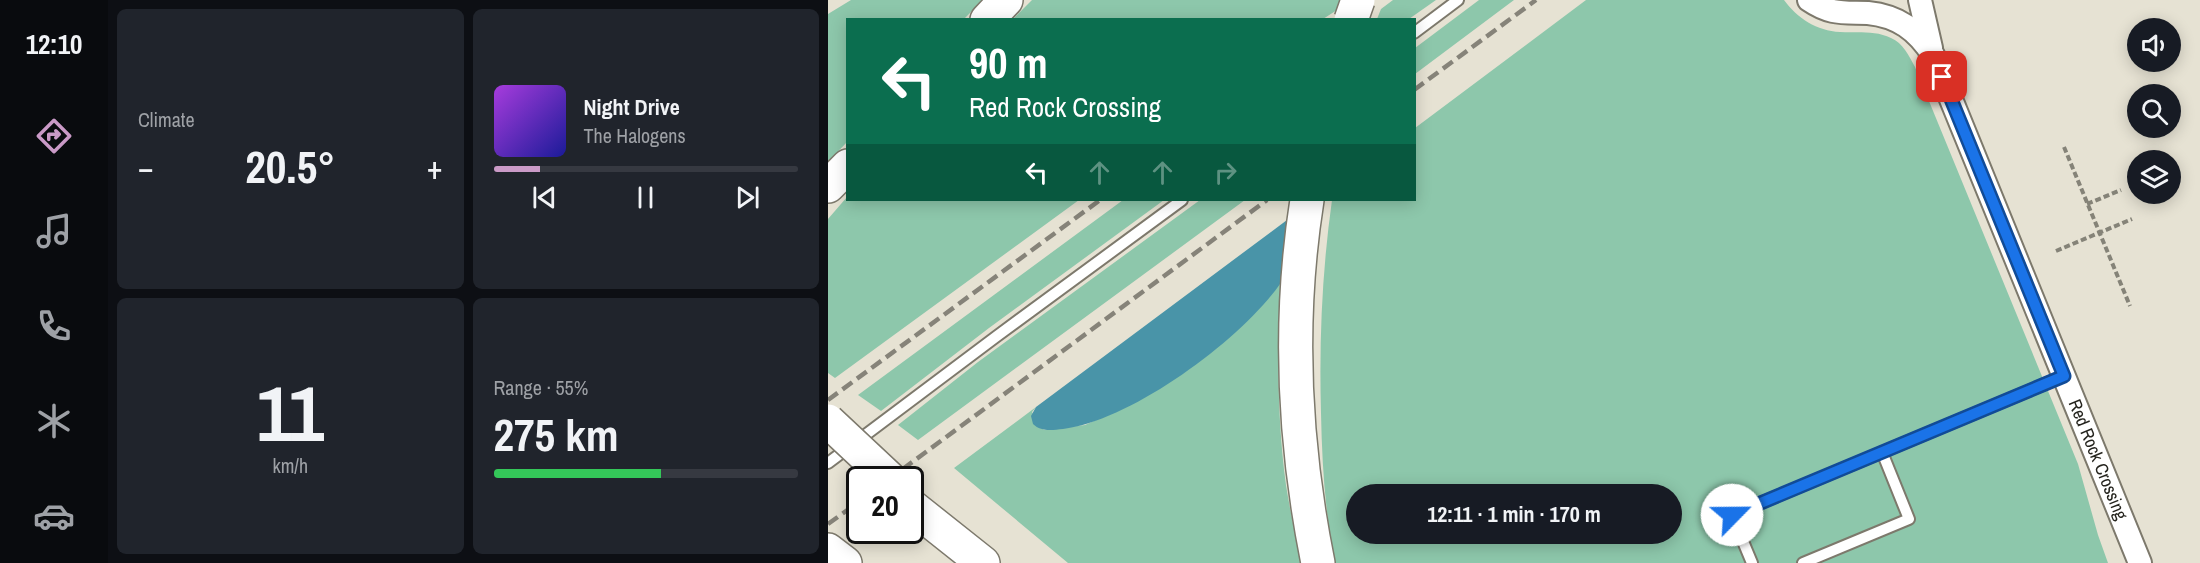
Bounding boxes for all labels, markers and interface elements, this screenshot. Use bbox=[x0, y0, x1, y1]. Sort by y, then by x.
map controls bbox=[2127, 18, 2181, 204]
button: sound bbox=[2127, 18, 2181, 72]
text: 12:10 bbox=[26, 26, 82, 62]
text: 90 m bbox=[969, 35, 1048, 91]
icon: left bbox=[870, 42, 948, 120]
pin bbox=[1916, 51, 1967, 102]
icon: arrive bbox=[1925, 60, 1958, 93]
button: search bbox=[2127, 84, 2181, 138]
text: Red Rock Crossing bbox=[969, 89, 1161, 125]
text: Night Drive bbox=[584, 92, 680, 122]
text: Climate bbox=[138, 106, 195, 133]
icon: directions bbox=[33, 115, 75, 157]
text: The Halogens bbox=[584, 122, 686, 149]
text: 20.5° bbox=[245, 136, 335, 197]
text: − bbox=[138, 145, 154, 189]
text: + bbox=[427, 145, 442, 189]
button: layers bbox=[2127, 150, 2181, 204]
icon: left bbox=[1020, 156, 1053, 189]
icon: ahead bbox=[1083, 156, 1116, 189]
icon: ahead bbox=[1146, 156, 1179, 189]
icon: right bbox=[1209, 156, 1242, 189]
icon: previous bbox=[528, 181, 561, 214]
icon: pause bbox=[629, 181, 662, 214]
icon: next bbox=[731, 181, 764, 214]
icon: music bbox=[33, 210, 75, 252]
icon: phone bbox=[33, 305, 75, 347]
text: 11 bbox=[256, 360, 324, 465]
text: Range · 55% bbox=[494, 374, 588, 401]
street label: Red Rock Crossing bbox=[2063, 395, 2134, 524]
icon: climate bbox=[33, 400, 75, 442]
text: 275 km bbox=[494, 404, 619, 465]
text: km/h bbox=[272, 452, 308, 479]
speed limit sign: 20 bbox=[846, 466, 924, 544]
position arrow bbox=[1700, 483, 1764, 547]
icon: car bbox=[33, 495, 75, 537]
text: 12:11 · 1 min · 170 m bbox=[1427, 499, 1601, 529]

